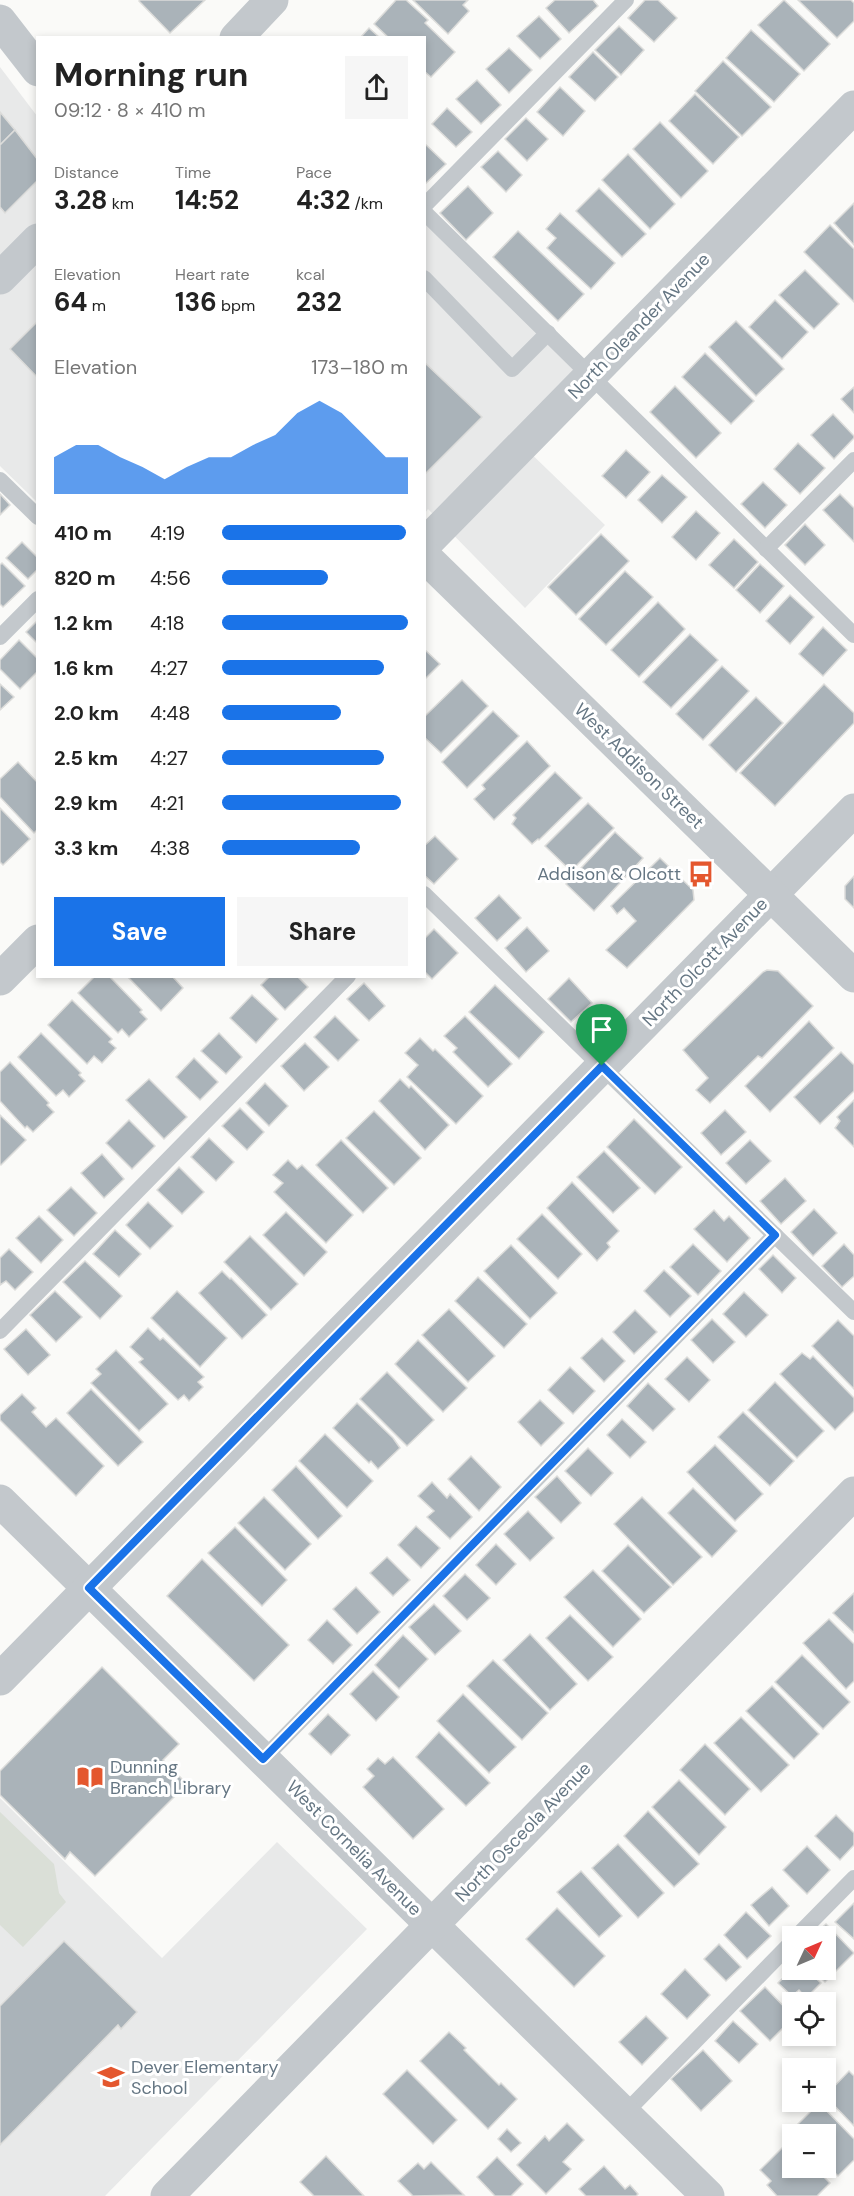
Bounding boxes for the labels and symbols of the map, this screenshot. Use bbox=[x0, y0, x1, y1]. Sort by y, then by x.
street label: North Oleander Avenue bbox=[563, 248, 715, 404]
street label: West Addison Street bbox=[569, 698, 709, 834]
bus stop icon: Addison & Olcott bbox=[686, 859, 716, 889]
place label: Addison & Olcott bbox=[537, 862, 681, 886]
street label: North Olcott Avenue bbox=[637, 892, 773, 1032]
pin bbox=[576, 1004, 627, 1066]
place label: Dunning Branch Library bbox=[110, 1755, 231, 1800]
street label: North Osceola Avenue bbox=[450, 1757, 596, 1907]
library icon: Dunning Branch Library bbox=[75, 1762, 105, 1792]
street label: West Cornelia Avenue bbox=[281, 1775, 427, 1921]
north arrow bbox=[782, 1926, 836, 1980]
place label: Dever Elementary School bbox=[131, 2055, 278, 2100]
school or university icon: Dever Elementary School bbox=[96, 2062, 126, 2092]

